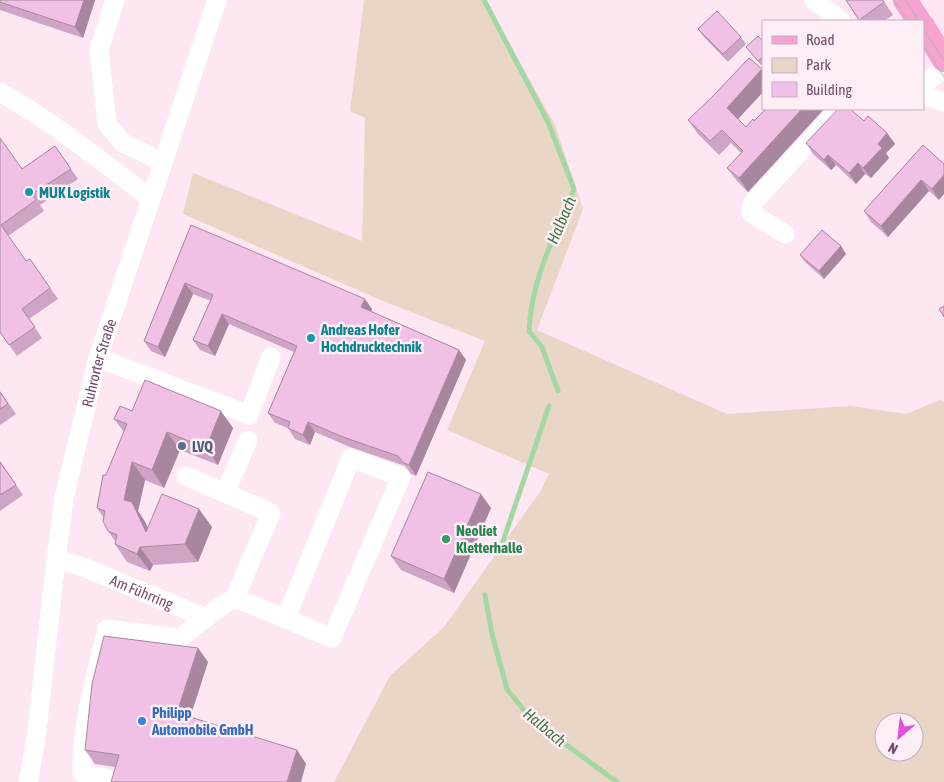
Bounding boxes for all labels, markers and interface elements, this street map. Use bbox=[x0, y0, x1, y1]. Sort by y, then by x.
legend bbox=[762, 20, 924, 110]
text: Road bbox=[806, 31, 835, 48]
text: Park bbox=[806, 56, 831, 73]
text: Building bbox=[806, 81, 852, 98]
place label: MUK Logistik bbox=[39, 184, 110, 201]
marker: MUK Logistik bbox=[23, 186, 35, 198]
water label: Halbach bbox=[543, 193, 579, 246]
street label: Ruhrorter Straße bbox=[78, 316, 119, 409]
place label: Andreas Hofer Hochdrucktechnik bbox=[320, 321, 422, 355]
marker: Andreas Hofer Hochdrucktechnik bbox=[305, 332, 317, 344]
place label: LVQ bbox=[192, 438, 213, 455]
marker: LVQ bbox=[176, 440, 188, 452]
place label: Neoliet Kletterhalle bbox=[456, 522, 523, 556]
marker: Neoliet Kletterhalle bbox=[440, 533, 452, 545]
street label: Am Führring bbox=[108, 571, 177, 612]
place label: Philipp Automobile GmbH bbox=[151, 704, 254, 738]
water label: Halbach bbox=[520, 704, 570, 750]
north arrow bbox=[874, 712, 924, 762]
marker: Philipp Automobile GmbH bbox=[136, 715, 148, 727]
text: N bbox=[885, 739, 900, 757]

